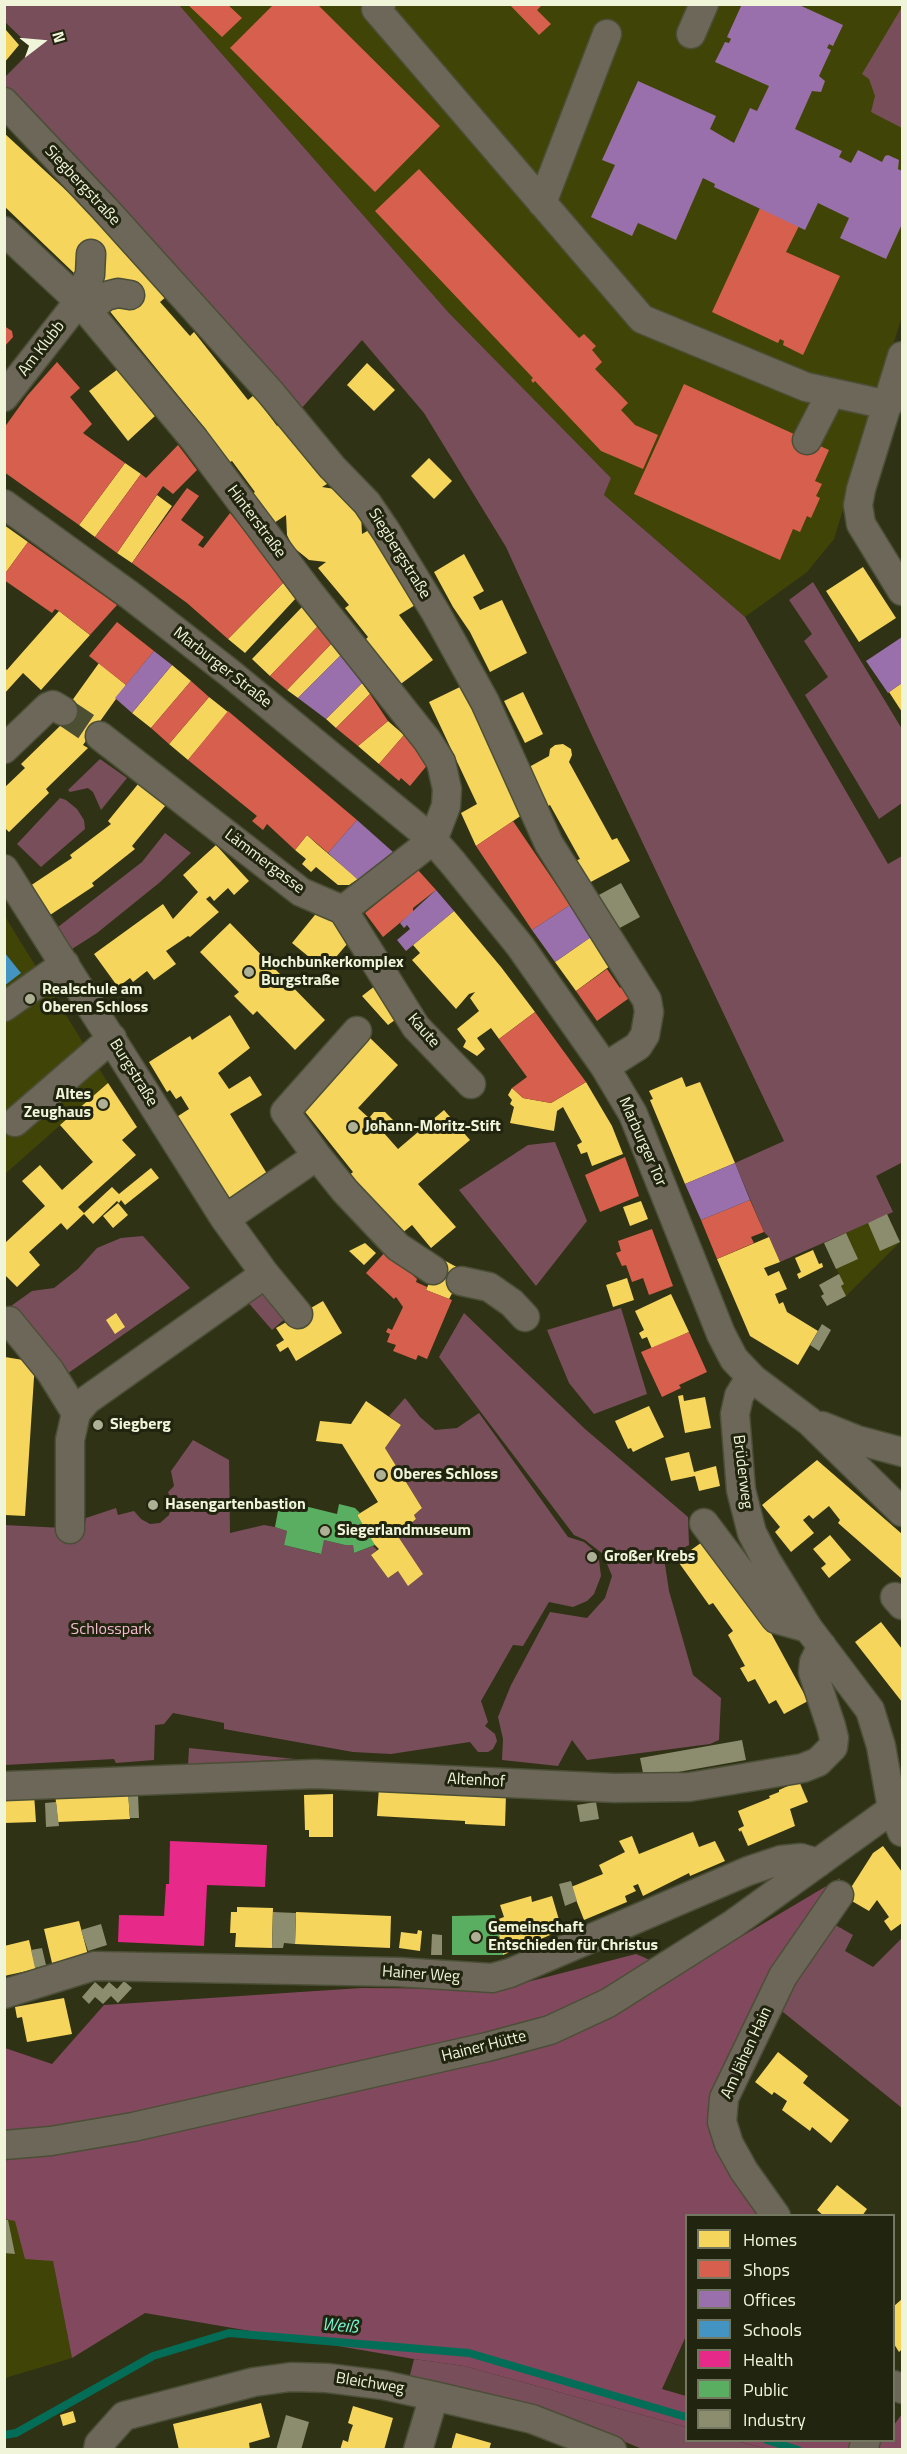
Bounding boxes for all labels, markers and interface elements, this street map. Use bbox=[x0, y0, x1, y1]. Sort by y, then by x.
north arrow bbox=[12, 12, 72, 72]
text: N bbox=[46, 28, 72, 46]
street label: Siegbergstraße bbox=[40, 142, 124, 230]
street label: Am Klubb bbox=[15, 318, 69, 380]
street label: Hinterstraße bbox=[222, 482, 290, 562]
street label: Siegbergstraße bbox=[364, 505, 434, 603]
street label: Marburger Straße bbox=[169, 624, 275, 712]
street label: Lämmergasse bbox=[220, 826, 308, 898]
place label: Hochbunkerkomplex Burgstraße bbox=[261, 953, 404, 991]
marker: Hochbunkerkomplex Burgstraße bbox=[242, 965, 256, 979]
place label: Realschule am Oberen Schloss bbox=[42, 980, 148, 1018]
marker: Realschule am Oberen Schloss bbox=[23, 992, 37, 1006]
street label: Kaute bbox=[403, 1010, 443, 1052]
street label: Burgstraße bbox=[105, 1036, 161, 1110]
place label: Altes Zeughaus bbox=[24, 1085, 91, 1123]
street label: Marburger Tor bbox=[614, 1094, 670, 1190]
marker: Altes Zeughaus bbox=[96, 1097, 110, 1111]
place label: Johann-Moritz-Stift bbox=[365, 1117, 501, 1137]
marker: Johann-Moritz-Stift bbox=[346, 1120, 360, 1134]
place label: Siegberg bbox=[110, 1415, 171, 1435]
marker: Siegberg bbox=[91, 1418, 105, 1432]
street label: Brüderweg bbox=[728, 1434, 756, 1510]
place label: Oberes Schloss bbox=[393, 1465, 498, 1485]
marker: Oberes Schloss bbox=[374, 1468, 388, 1482]
place label: Hasengartenbastion bbox=[165, 1495, 306, 1515]
marker: Hasengartenbastion bbox=[146, 1498, 160, 1512]
place label: Siegerlandmuseum bbox=[337, 1521, 471, 1541]
marker: Siegerlandmuseum bbox=[318, 1524, 332, 1538]
place label: Großer Krebs bbox=[604, 1547, 695, 1567]
marker: Großer Krebs bbox=[585, 1550, 599, 1564]
park label: Schlosspark bbox=[71, 1620, 151, 1640]
street label: Altenhof bbox=[447, 1770, 505, 1792]
place label: Gemeinschaft Entschieden für Christus bbox=[488, 1918, 658, 1956]
marker: Gemeinschaft Entschieden für Christus bbox=[469, 1930, 483, 1944]
street label: Hainer Weg bbox=[381, 1963, 461, 1987]
street label: Am Jähen Hain bbox=[717, 2004, 777, 2102]
street label: Hainer Hütte bbox=[440, 2027, 528, 2067]
legend bbox=[685, 2214, 895, 2442]
text: Homes bbox=[743, 2226, 797, 2253]
text: Shops bbox=[743, 2256, 790, 2283]
text: Offices bbox=[743, 2286, 796, 2313]
water label: Weiß bbox=[321, 2315, 359, 2339]
text: Schools bbox=[743, 2316, 802, 2343]
text: Health bbox=[743, 2346, 793, 2373]
street label: Bleichweg bbox=[334, 2369, 406, 2399]
text: Public bbox=[743, 2376, 789, 2403]
text: Industry bbox=[743, 2406, 806, 2433]

